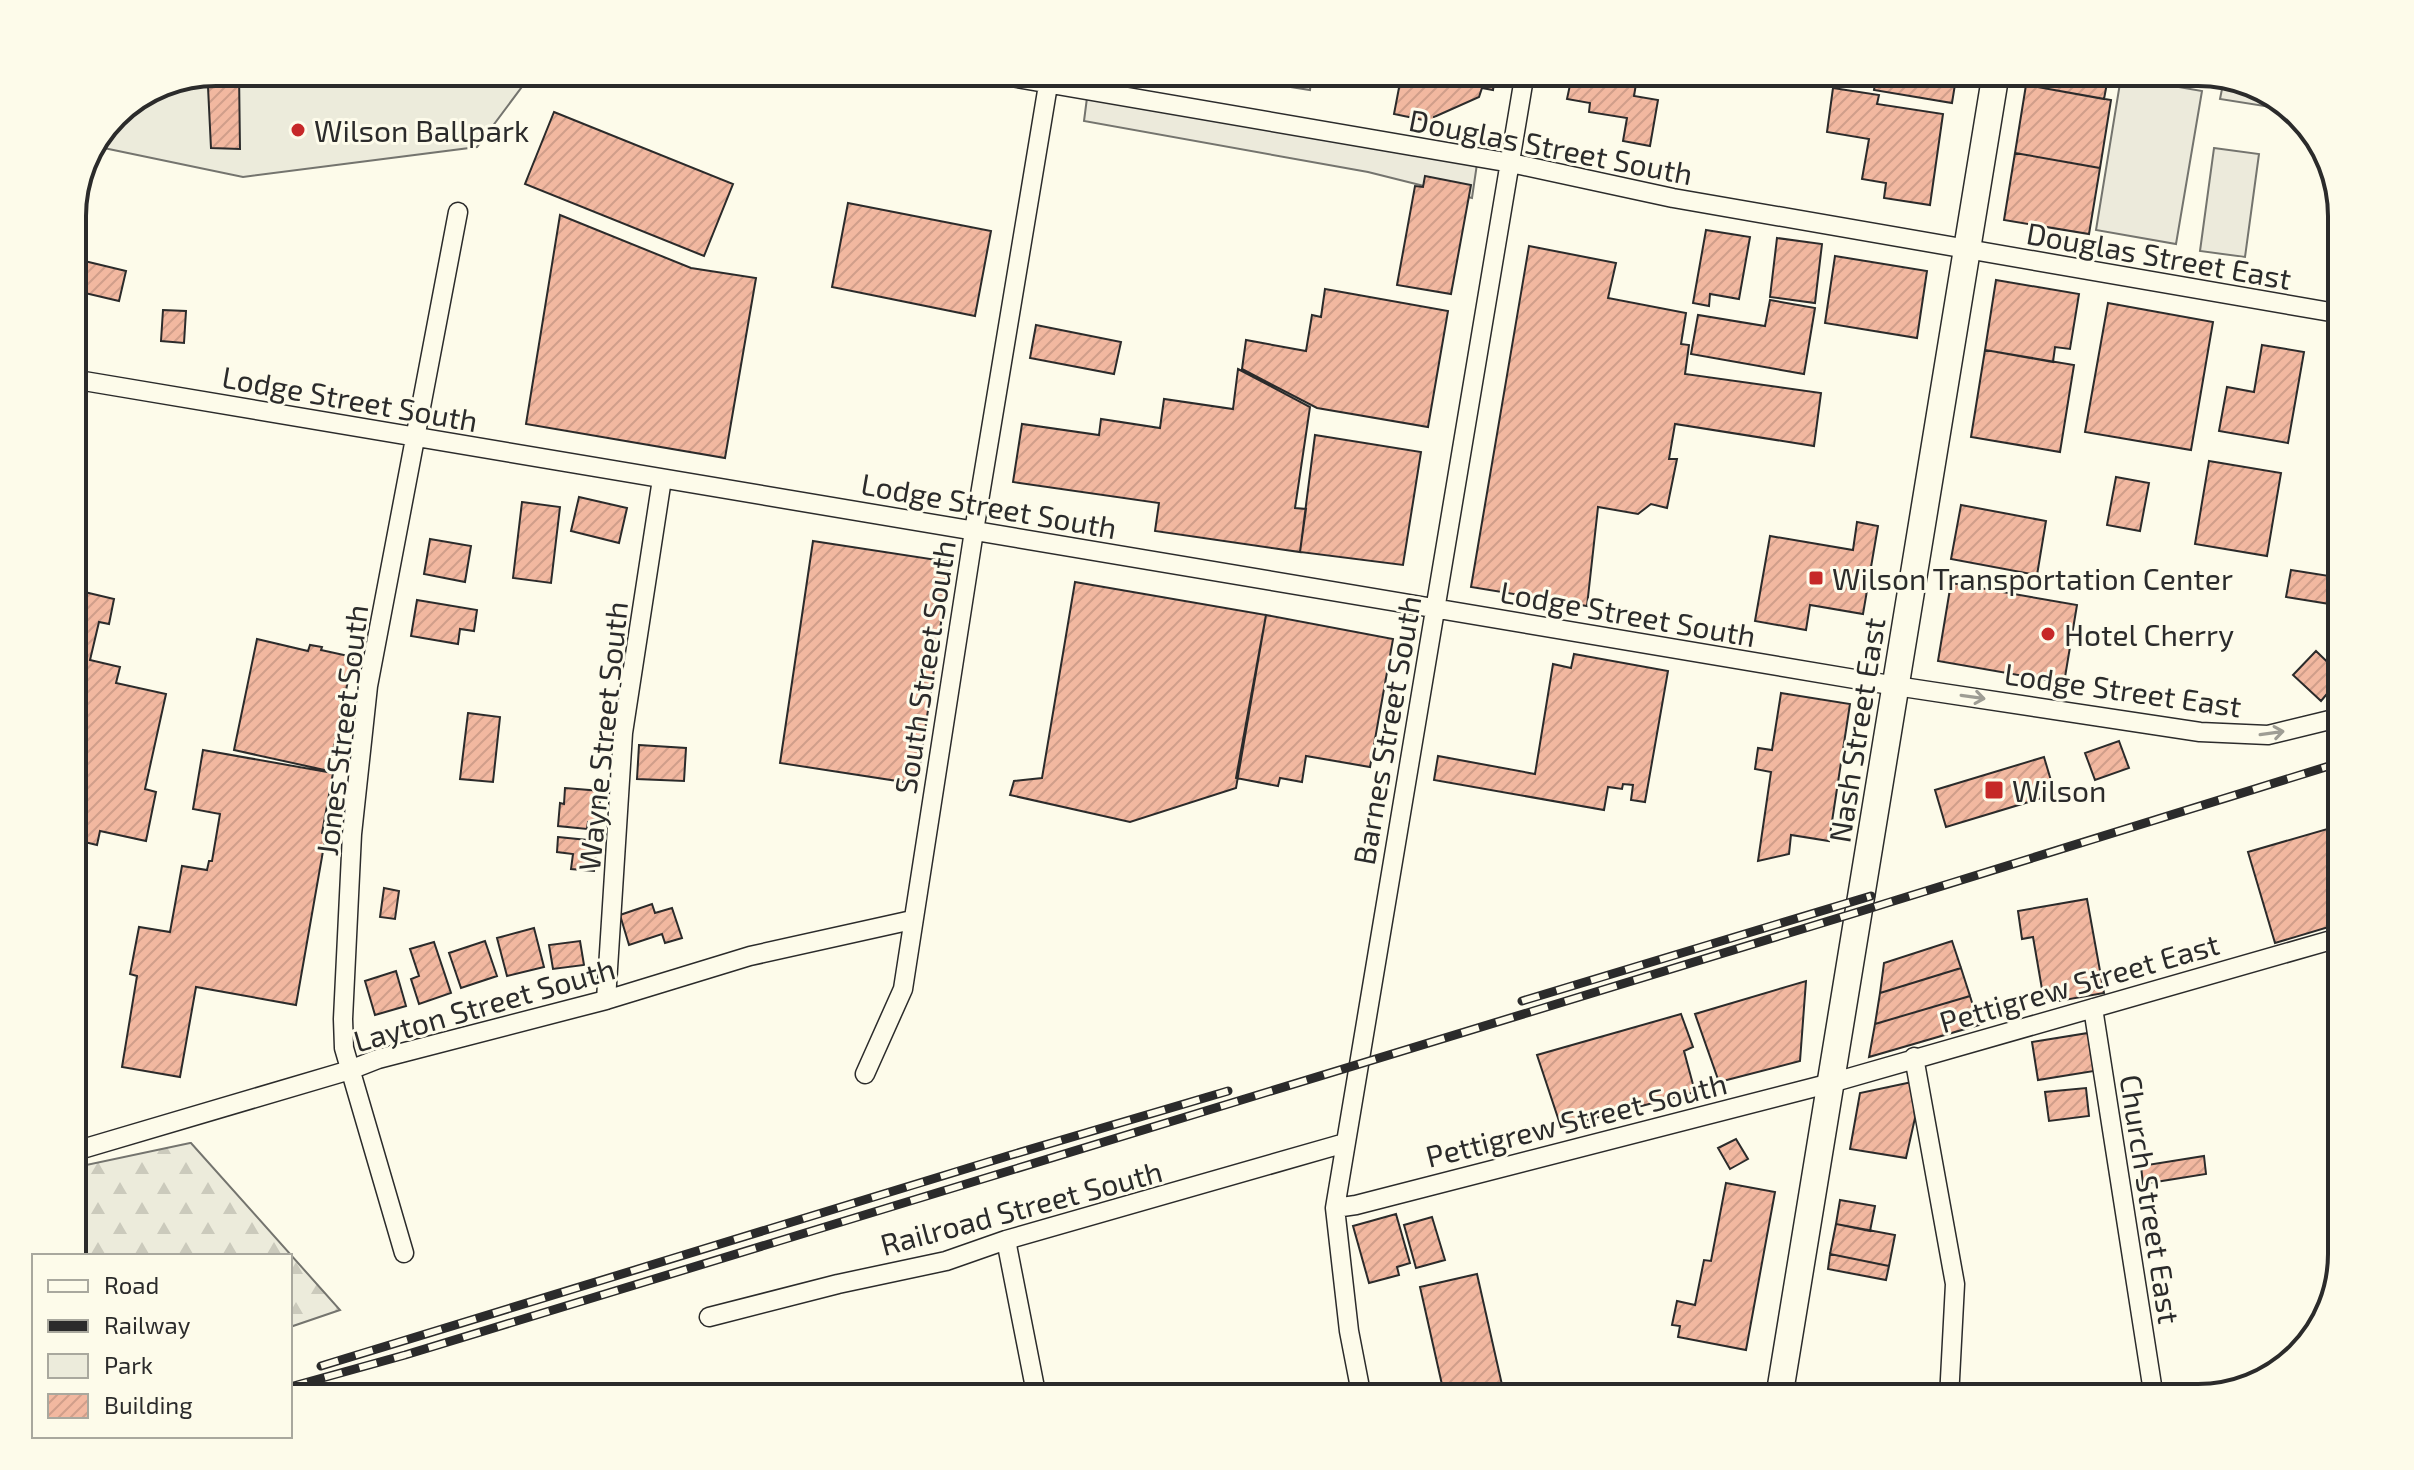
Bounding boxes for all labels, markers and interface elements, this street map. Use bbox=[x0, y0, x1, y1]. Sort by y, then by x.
street label: Douglas Street South bbox=[1406, 101, 1696, 191]
place label: Wilson Ballpark bbox=[314, 112, 529, 148]
marker: Wilson Ballpark bbox=[289, 121, 307, 139]
street label: Douglas Street East bbox=[2024, 214, 2294, 296]
street label: Lodge Street South bbox=[219, 358, 481, 438]
street label: Lodge Street South bbox=[858, 465, 1120, 545]
street label: South Street South bbox=[886, 538, 962, 796]
place label: Wilson Transportation Center bbox=[1832, 560, 2233, 596]
marker: Wilson Transportation Center bbox=[1807, 569, 1825, 587]
street label: Lodge Street South bbox=[1497, 573, 1759, 653]
street label: Barnes Street South bbox=[1345, 593, 1427, 867]
street label: Wayne Street South bbox=[570, 600, 634, 872]
street label: Jones Street South bbox=[308, 602, 374, 858]
street label: Nash Street East bbox=[1820, 615, 1892, 845]
place label: Hotel Cherry bbox=[2064, 616, 2234, 652]
marker: Hotel Cherry bbox=[2039, 625, 2057, 643]
street label: Lodge Street East bbox=[2002, 655, 2244, 723]
one-way arrow bbox=[1960, 690, 1985, 705]
one-way arrow bbox=[2259, 725, 2284, 740]
place label: Wilson bbox=[2012, 772, 2107, 808]
marker: Wilson bbox=[1983, 779, 2005, 801]
street label: Pettigrew Street East bbox=[1935, 925, 2223, 1039]
street label: Layton Street South bbox=[349, 949, 619, 1059]
street label: Pettigrew Street South bbox=[1422, 1064, 1730, 1174]
street label: Church Street East bbox=[2114, 1072, 2188, 1326]
street label: Railroad Street South bbox=[876, 1152, 1166, 1262]
legend bbox=[32, 1254, 292, 1438]
text: Road bbox=[104, 1270, 159, 1299]
text: Railway bbox=[104, 1310, 191, 1339]
text: Park bbox=[104, 1350, 153, 1379]
text: Building bbox=[104, 1390, 193, 1419]

